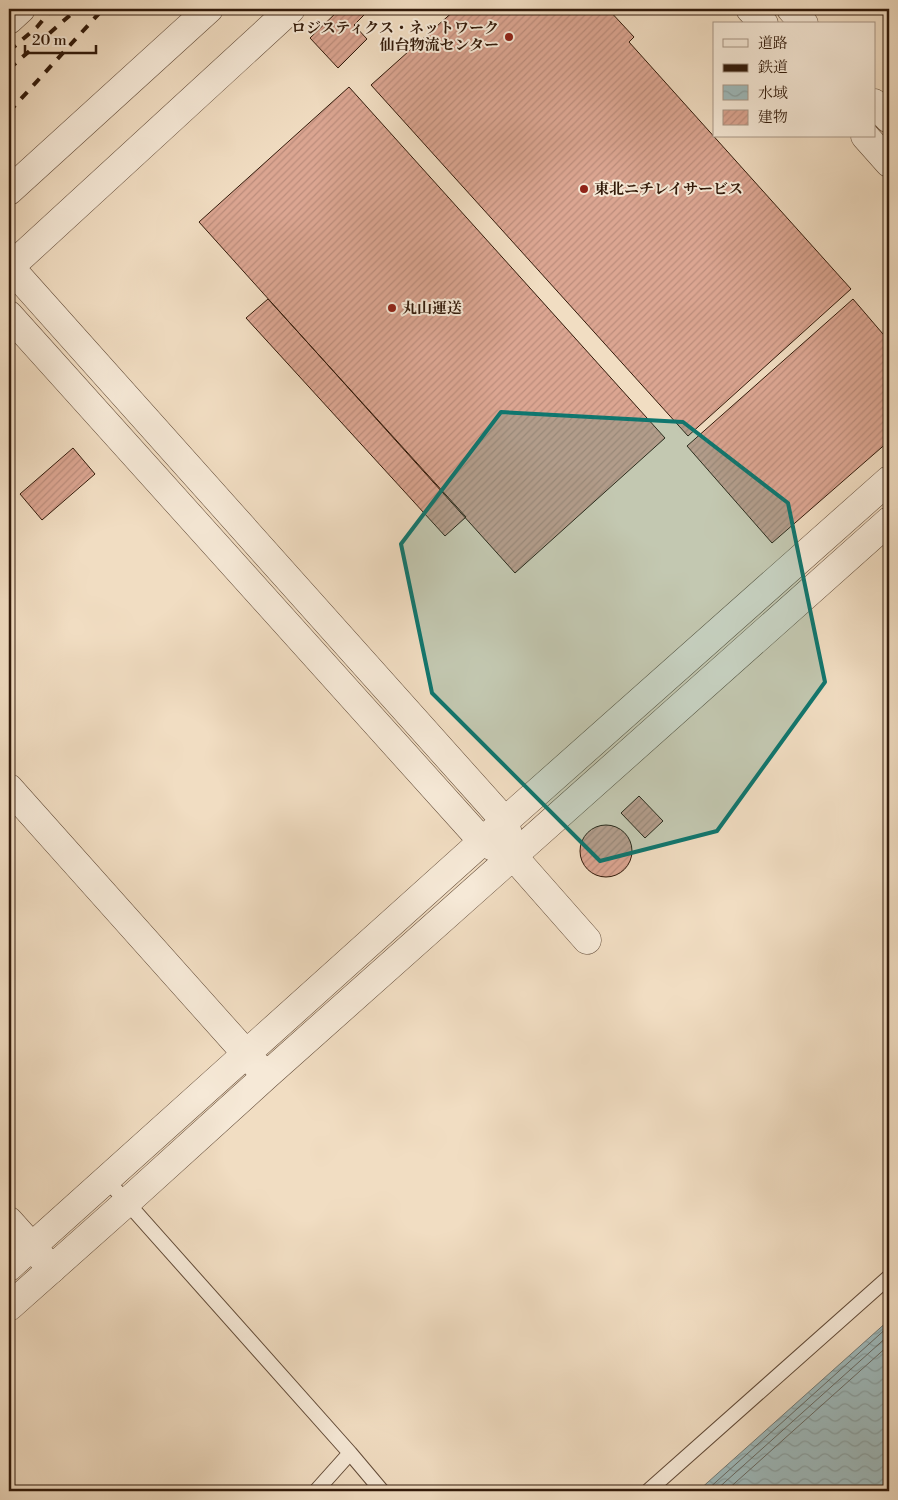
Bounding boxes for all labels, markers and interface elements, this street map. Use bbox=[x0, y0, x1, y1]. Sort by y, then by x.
place label: ロジスティクス・ネットワーク 仙台物流センター bbox=[291, 19, 499, 55]
scale bar bbox=[25, 22, 96, 54]
legend bbox=[713, 22, 876, 138]
text: 20 m bbox=[32, 31, 67, 50]
marker: ロジスティクス・ネットワーク 仙台物流センター bbox=[503, 31, 515, 43]
text: 道路 bbox=[758, 34, 788, 53]
text: 鉄道 bbox=[758, 58, 788, 77]
text: 水域 bbox=[758, 84, 788, 103]
text: 建物 bbox=[758, 108, 788, 127]
place label: 東北ニチレイサービス bbox=[594, 180, 743, 199]
marker: 東北ニチレイサービス bbox=[578, 183, 590, 195]
place label: 丸山運送 bbox=[402, 299, 462, 318]
marker: 丸山運送 bbox=[386, 302, 398, 314]

